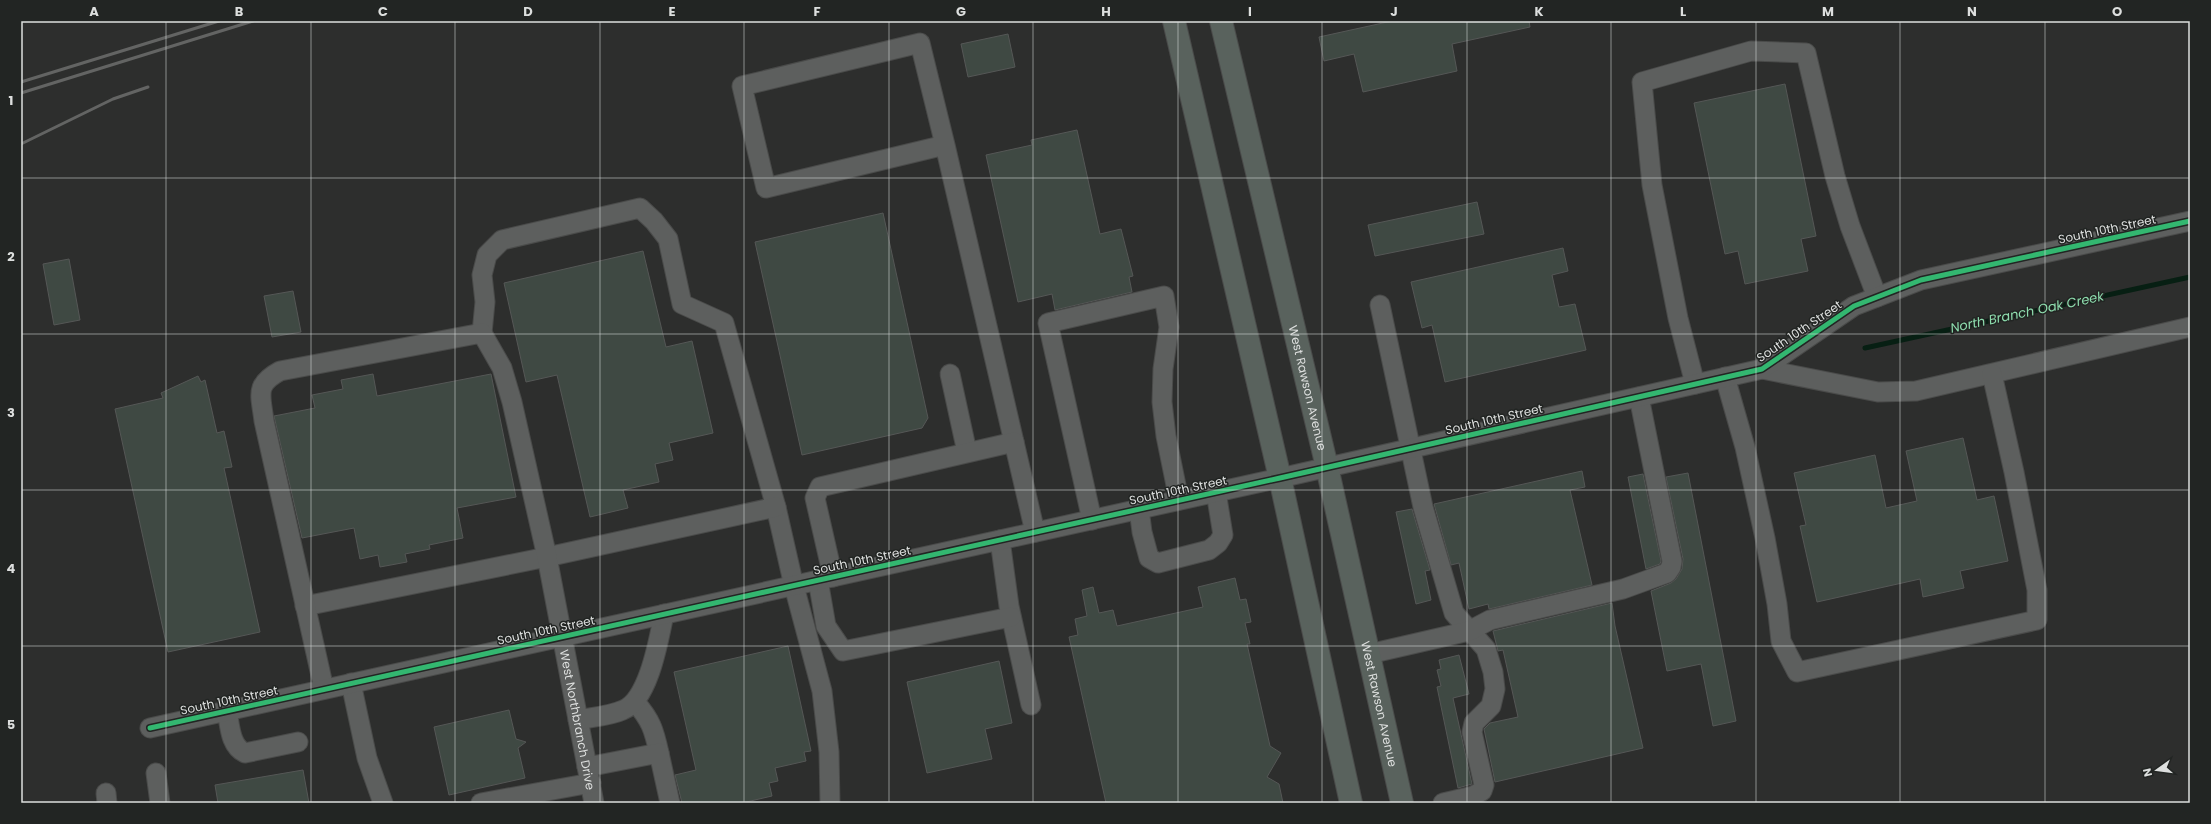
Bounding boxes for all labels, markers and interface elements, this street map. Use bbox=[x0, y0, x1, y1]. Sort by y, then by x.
text: A bbox=[89, 2, 99, 21]
text: B bbox=[235, 2, 244, 21]
text: C bbox=[378, 2, 388, 21]
text: D bbox=[523, 2, 533, 21]
text: E bbox=[668, 2, 676, 21]
text: F bbox=[813, 2, 821, 21]
text: G bbox=[956, 2, 966, 21]
text: H bbox=[1101, 2, 1111, 21]
text: I bbox=[1248, 2, 1252, 21]
text: J bbox=[1390, 2, 1398, 21]
text: K bbox=[1534, 2, 1544, 21]
text: L bbox=[1680, 2, 1686, 21]
text: M bbox=[1822, 2, 1834, 21]
text: N bbox=[1967, 2, 1977, 21]
text: O bbox=[2112, 2, 2122, 21]
text: 1 bbox=[9, 91, 13, 110]
street label: South 10th Street bbox=[2057, 210, 2157, 248]
text: 2 bbox=[7, 247, 15, 266]
water label: North Branch Oak Creek bbox=[1948, 286, 2107, 338]
street label: South 10th Street bbox=[1753, 296, 1845, 366]
street label: West Rawson Avenue bbox=[1285, 323, 1331, 452]
street label: South 10th Street bbox=[1444, 400, 1544, 438]
text: 3 bbox=[7, 403, 15, 422]
street label: South 10th Street bbox=[1128, 471, 1228, 509]
street label: South 10th Street bbox=[812, 541, 912, 579]
text: 4 bbox=[7, 559, 16, 578]
street label: South 10th Street bbox=[496, 611, 596, 649]
street label: West Rawson Avenue bbox=[1358, 639, 1402, 768]
street label: West Northbranch Drive bbox=[556, 648, 600, 791]
street label: South 10th Street bbox=[179, 681, 279, 719]
text: 5 bbox=[7, 715, 15, 734]
north arrow bbox=[2137, 750, 2177, 790]
text: N bbox=[2139, 766, 2156, 778]

